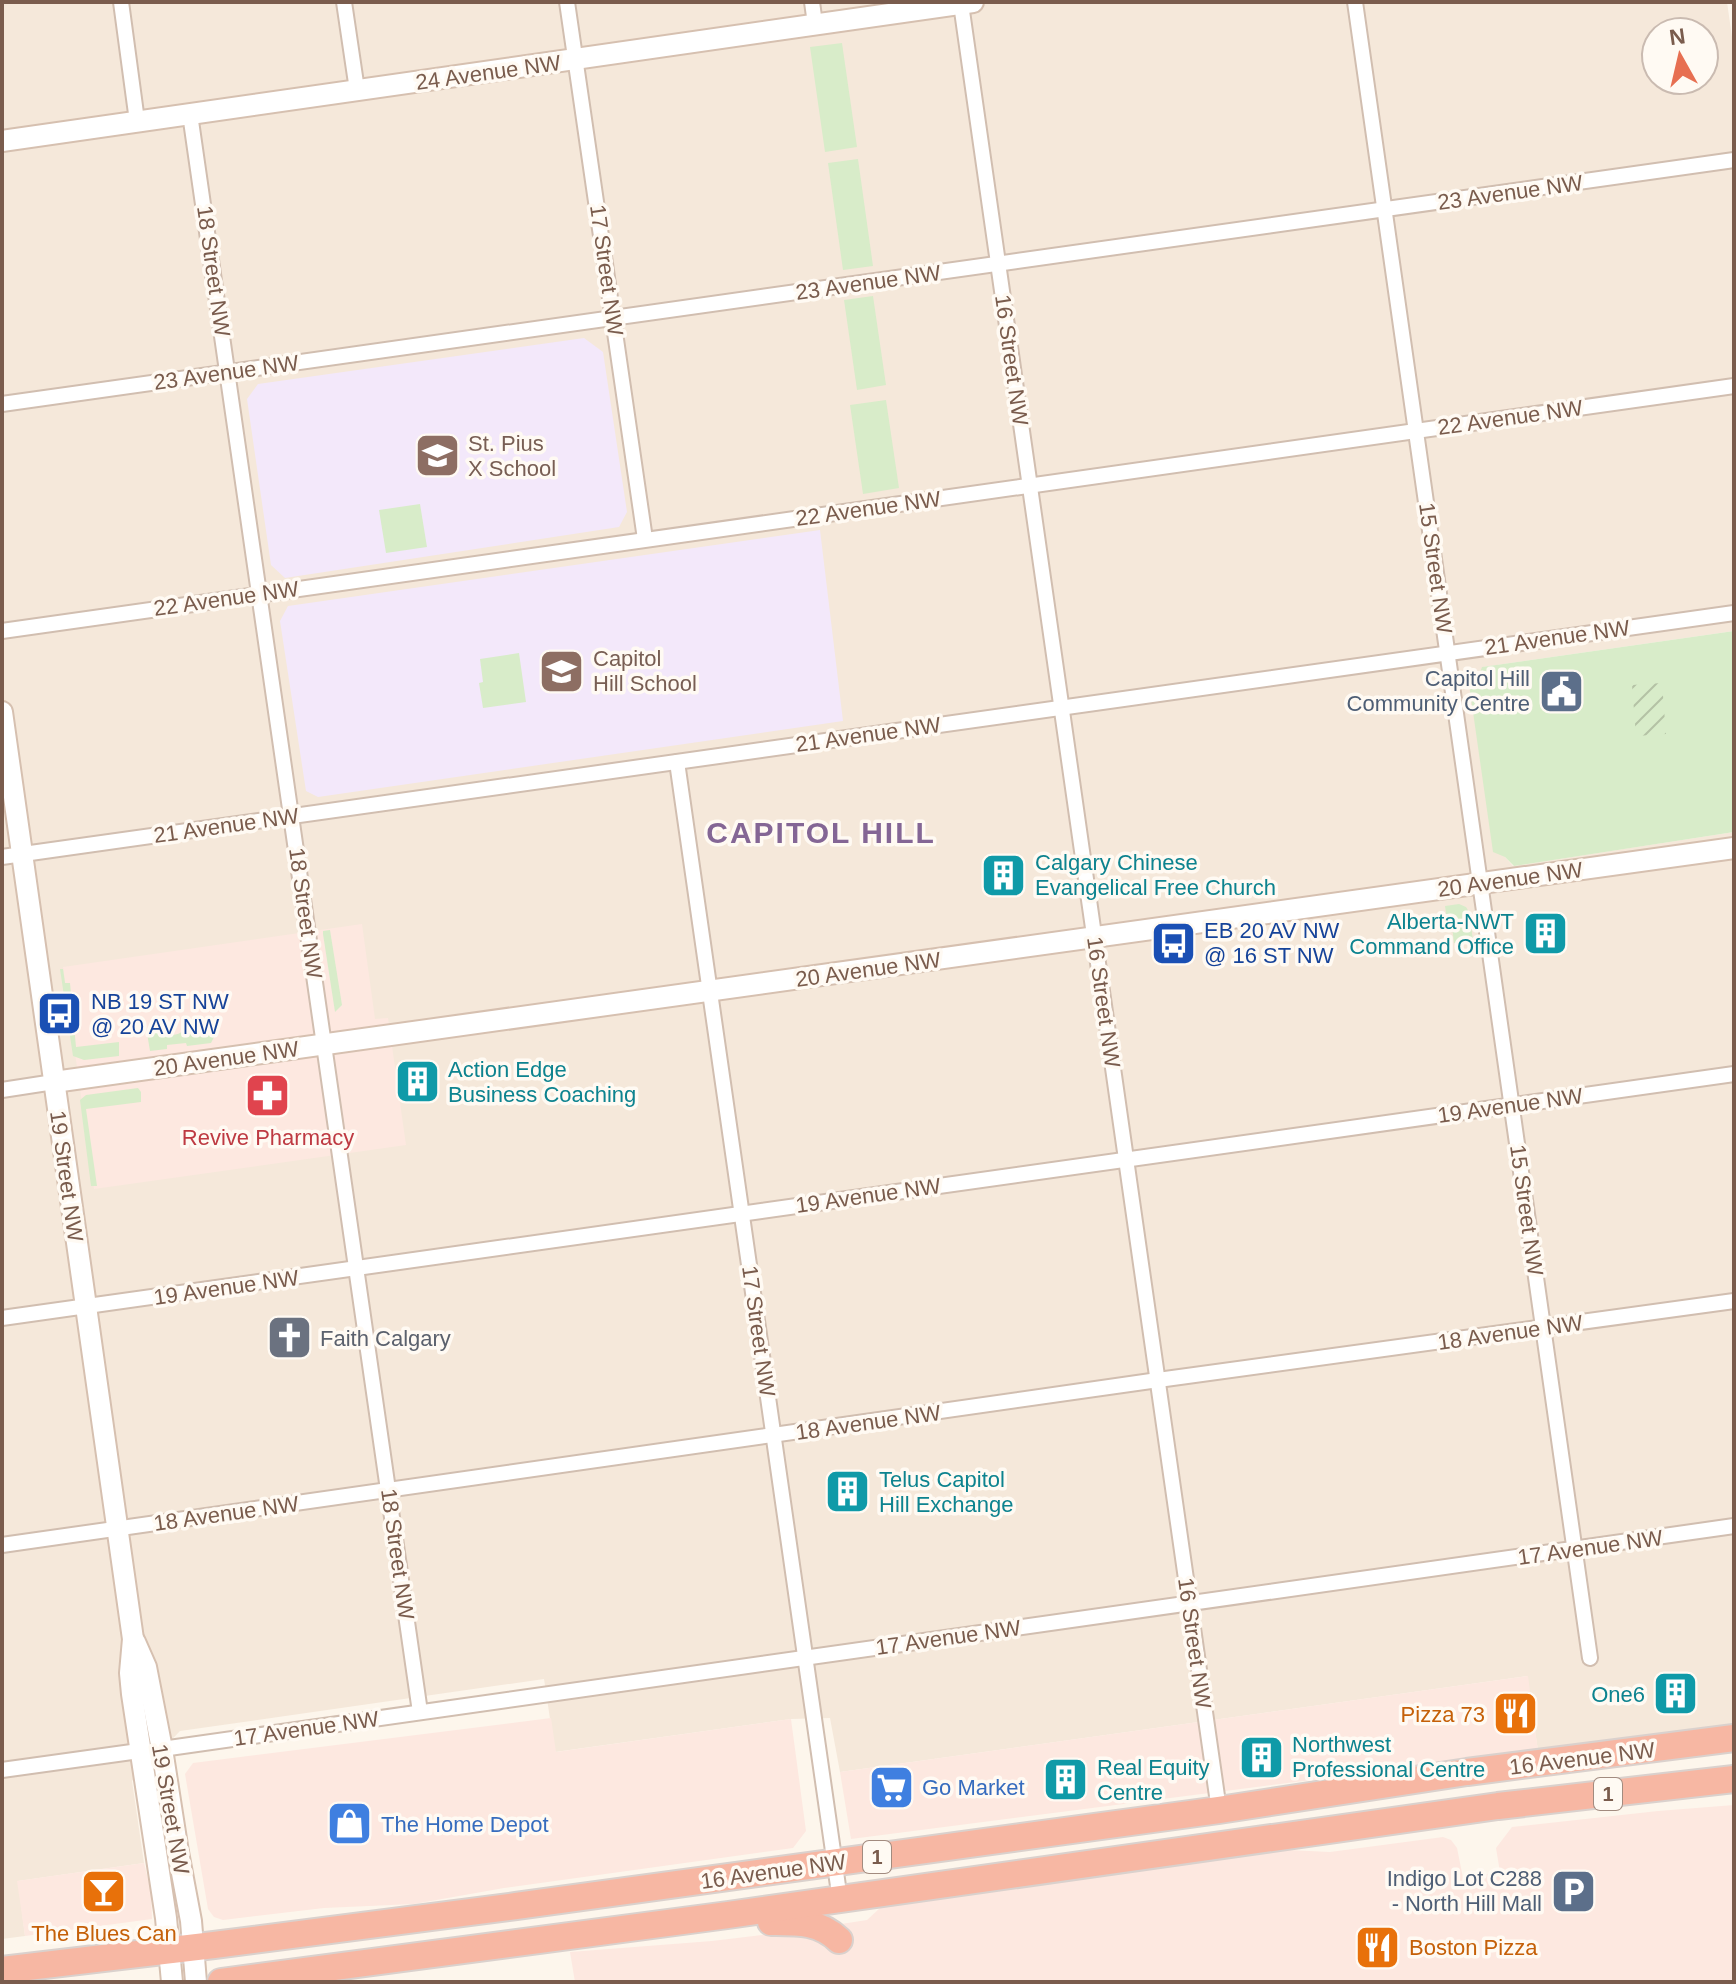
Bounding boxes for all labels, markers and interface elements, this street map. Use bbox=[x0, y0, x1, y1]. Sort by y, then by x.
north arrow bbox=[1640, 16, 1720, 96]
text: N bbox=[1668, 23, 1687, 50]
street label: 24 Avenue NW bbox=[414, 50, 563, 95]
street label: 23 Avenue NW bbox=[1436, 170, 1585, 215]
street label: 17 Street NW bbox=[585, 203, 628, 337]
street label: 18 Street NW bbox=[192, 204, 235, 338]
street label: 23 Avenue NW bbox=[794, 260, 943, 305]
street label: 16 Street NW bbox=[990, 293, 1033, 427]
street label: 23 Avenue NW bbox=[152, 350, 301, 395]
street label: 22 Avenue NW bbox=[1436, 395, 1585, 440]
place label: St. Pius X School bbox=[468, 431, 556, 481]
school or university icon: St. Pius X School bbox=[413, 432, 461, 480]
street label: 22 Avenue NW bbox=[794, 486, 943, 531]
street label: 15 Street NW bbox=[1414, 501, 1457, 635]
street label: 22 Avenue NW bbox=[152, 576, 301, 621]
street label: 21 Avenue NW bbox=[1483, 615, 1632, 660]
place label: Capitol Hill School bbox=[593, 646, 697, 696]
school or university icon: Capitol Hill School bbox=[538, 647, 586, 695]
place label: Capitol Hill Community Centre bbox=[1347, 666, 1530, 716]
public building icon: Capitol Hill Community Centre bbox=[1537, 667, 1585, 715]
street label: 21 Avenue NW bbox=[794, 712, 943, 757]
street label: 21 Avenue NW bbox=[152, 803, 301, 848]
district label: CAPITOL HILL bbox=[706, 816, 936, 849]
street label: 18 Street NW bbox=[284, 846, 327, 980]
place label: Calgary Chinese Evangelical Free Church bbox=[1035, 850, 1276, 900]
building icon: Calgary Chinese Evangelical Free Church bbox=[980, 851, 1028, 899]
street label: 20 Avenue NW bbox=[1436, 857, 1585, 902]
place label: Alberta-NWT Command Office bbox=[1349, 909, 1514, 959]
building icon: Alberta-NWT Command Office bbox=[1521, 910, 1569, 958]
place label: EB 20 AV NW @ 16 ST NW bbox=[1204, 918, 1340, 968]
bus stop icon: EB 20 AV NW @ 16 ST NW bbox=[1149, 919, 1197, 967]
street label: 16 Street NW bbox=[1082, 935, 1125, 1069]
street label: 20 Avenue NW bbox=[794, 947, 943, 992]
place label: NB 19 ST NW @ 20 AV NW bbox=[91, 989, 229, 1039]
bus stop icon: NB 19 ST NW @ 20 AV NW bbox=[36, 990, 84, 1038]
street label: 20 Avenue NW bbox=[152, 1036, 301, 1081]
place label: Action Edge Business Coaching bbox=[448, 1057, 636, 1107]
building icon: Action Edge Business Coaching bbox=[393, 1058, 441, 1106]
pharmacy icon: Revive Pharmacy bbox=[244, 1072, 292, 1120]
street label: 19 Avenue NW bbox=[1436, 1083, 1585, 1128]
street label: 19 Street NW bbox=[45, 1109, 88, 1243]
place label: Revive Pharmacy bbox=[182, 1125, 354, 1150]
street label: 15 Street NW bbox=[1505, 1143, 1548, 1277]
street label: 19 Avenue NW bbox=[794, 1173, 943, 1218]
street label: 17 Street NW bbox=[737, 1264, 780, 1398]
street label: 19 Avenue NW bbox=[152, 1265, 301, 1310]
street label: 18 Avenue NW bbox=[1436, 1310, 1585, 1355]
church icon: Faith Calgary bbox=[265, 1314, 313, 1362]
place label: Faith Calgary bbox=[320, 1326, 451, 1351]
street label: 18 Avenue NW bbox=[794, 1400, 943, 1445]
place label: Telus Capitol Hill Exchange bbox=[879, 1467, 1014, 1517]
building icon: Telus Capitol Hill Exchange bbox=[824, 1468, 872, 1516]
street label: 18 Street NW bbox=[376, 1487, 419, 1621]
street label: 18 Avenue NW bbox=[152, 1491, 301, 1536]
street label: 17 Avenue NW bbox=[1516, 1525, 1665, 1570]
street label: 16 Street NW bbox=[1173, 1576, 1216, 1710]
street label: 17 Avenue NW bbox=[874, 1615, 1023, 1660]
building icon: One6 bbox=[1652, 1670, 1700, 1718]
place label: One6 bbox=[1591, 1682, 1645, 1707]
restaurant icon: Pizza 73 bbox=[1492, 1690, 1540, 1738]
place label: Pizza 73 bbox=[1401, 1702, 1485, 1727]
street label: 17 Avenue NW bbox=[232, 1706, 381, 1751]
place label: Northwest Professional Centre bbox=[1292, 1732, 1485, 1782]
building icon: Northwest Professional Centre bbox=[1237, 1733, 1285, 1781]
street label: 16 Avenue NW bbox=[1508, 1737, 1656, 1780]
street label: 19 Street NW bbox=[147, 1742, 194, 1877]
place label: Real Equity Centre bbox=[1097, 1755, 1210, 1805]
building icon: Real Equity Centre bbox=[1042, 1756, 1090, 1804]
supermarket icon: Go Market bbox=[867, 1763, 915, 1811]
place label: Go Market bbox=[922, 1775, 1025, 1800]
road number: 1 bbox=[1594, 1778, 1622, 1810]
shop icon: The Home Depot bbox=[326, 1800, 374, 1848]
place label: The Home Depot bbox=[381, 1812, 549, 1837]
road number: 1 bbox=[863, 1841, 891, 1873]
street label: 16 Avenue NW bbox=[699, 1849, 848, 1894]
place label: Indigo Lot C288 - North Hill Mall bbox=[1387, 1866, 1542, 1916]
parking icon: Indigo Lot C288 - North Hill Mall bbox=[1549, 1867, 1597, 1915]
bar icon: The Blues Can bbox=[80, 1868, 128, 1916]
place label: The Blues Can bbox=[31, 1921, 177, 1946]
restaurant icon: Boston Pizza bbox=[1354, 1923, 1402, 1971]
place label: Boston Pizza bbox=[1409, 1935, 1538, 1960]

